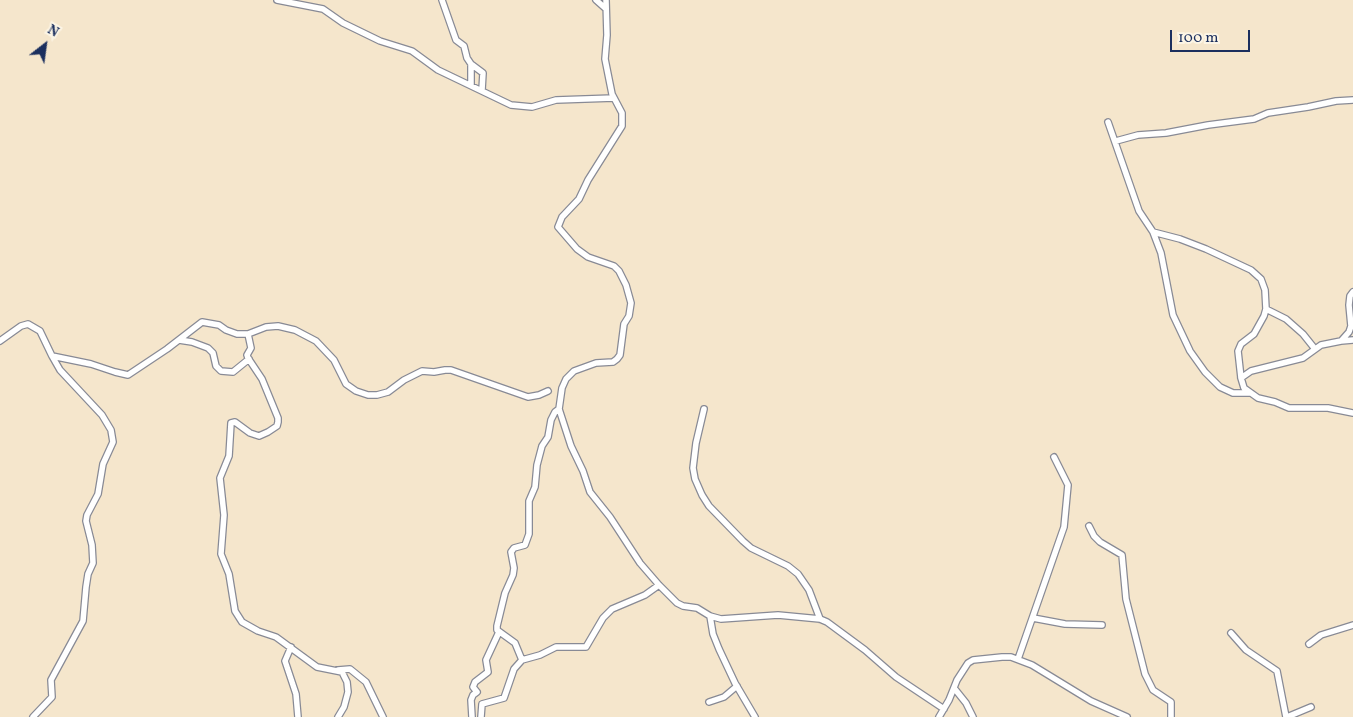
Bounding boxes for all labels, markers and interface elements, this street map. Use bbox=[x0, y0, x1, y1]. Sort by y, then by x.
north arrow bbox=[20, 20, 70, 70]
scale bar bbox=[1173, 20, 1253, 52]
text: N bbox=[44, 21, 62, 42]
text: 100 m bbox=[1178, 28, 1218, 49]

